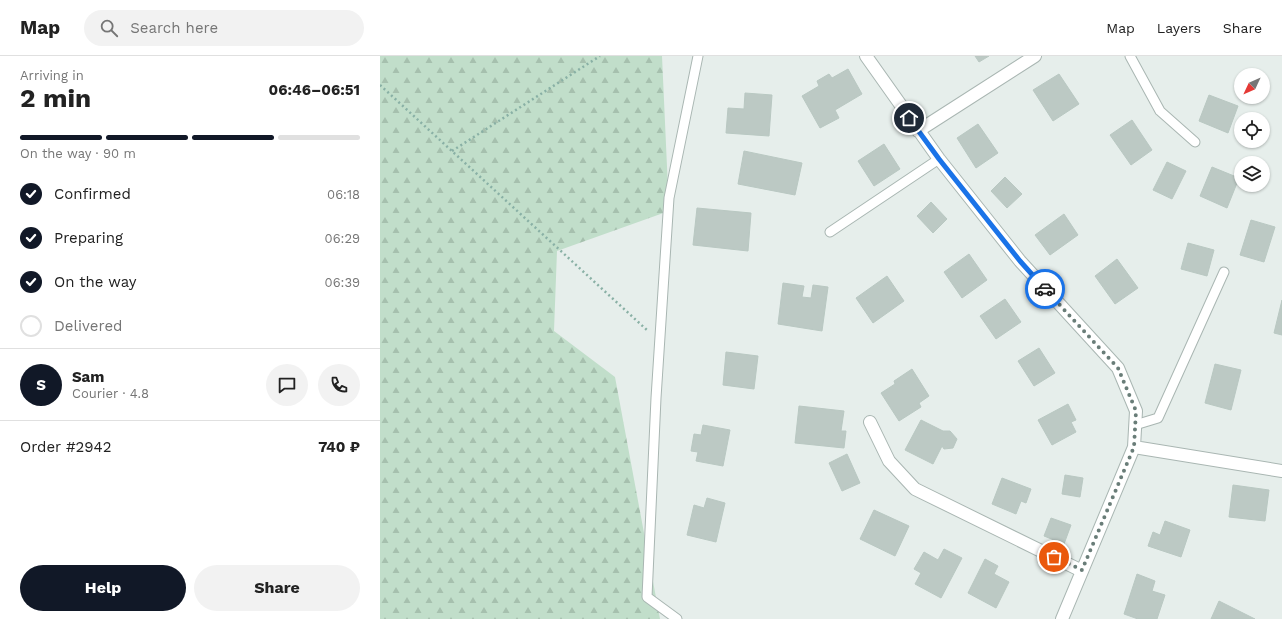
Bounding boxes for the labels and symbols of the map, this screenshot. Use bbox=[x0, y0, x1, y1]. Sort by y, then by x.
north arrow bbox=[1234, 68, 1270, 104]
pin bbox=[892, 101, 926, 135]
courier bbox=[1025, 269, 1065, 309]
pin bbox=[1037, 540, 1071, 574]

